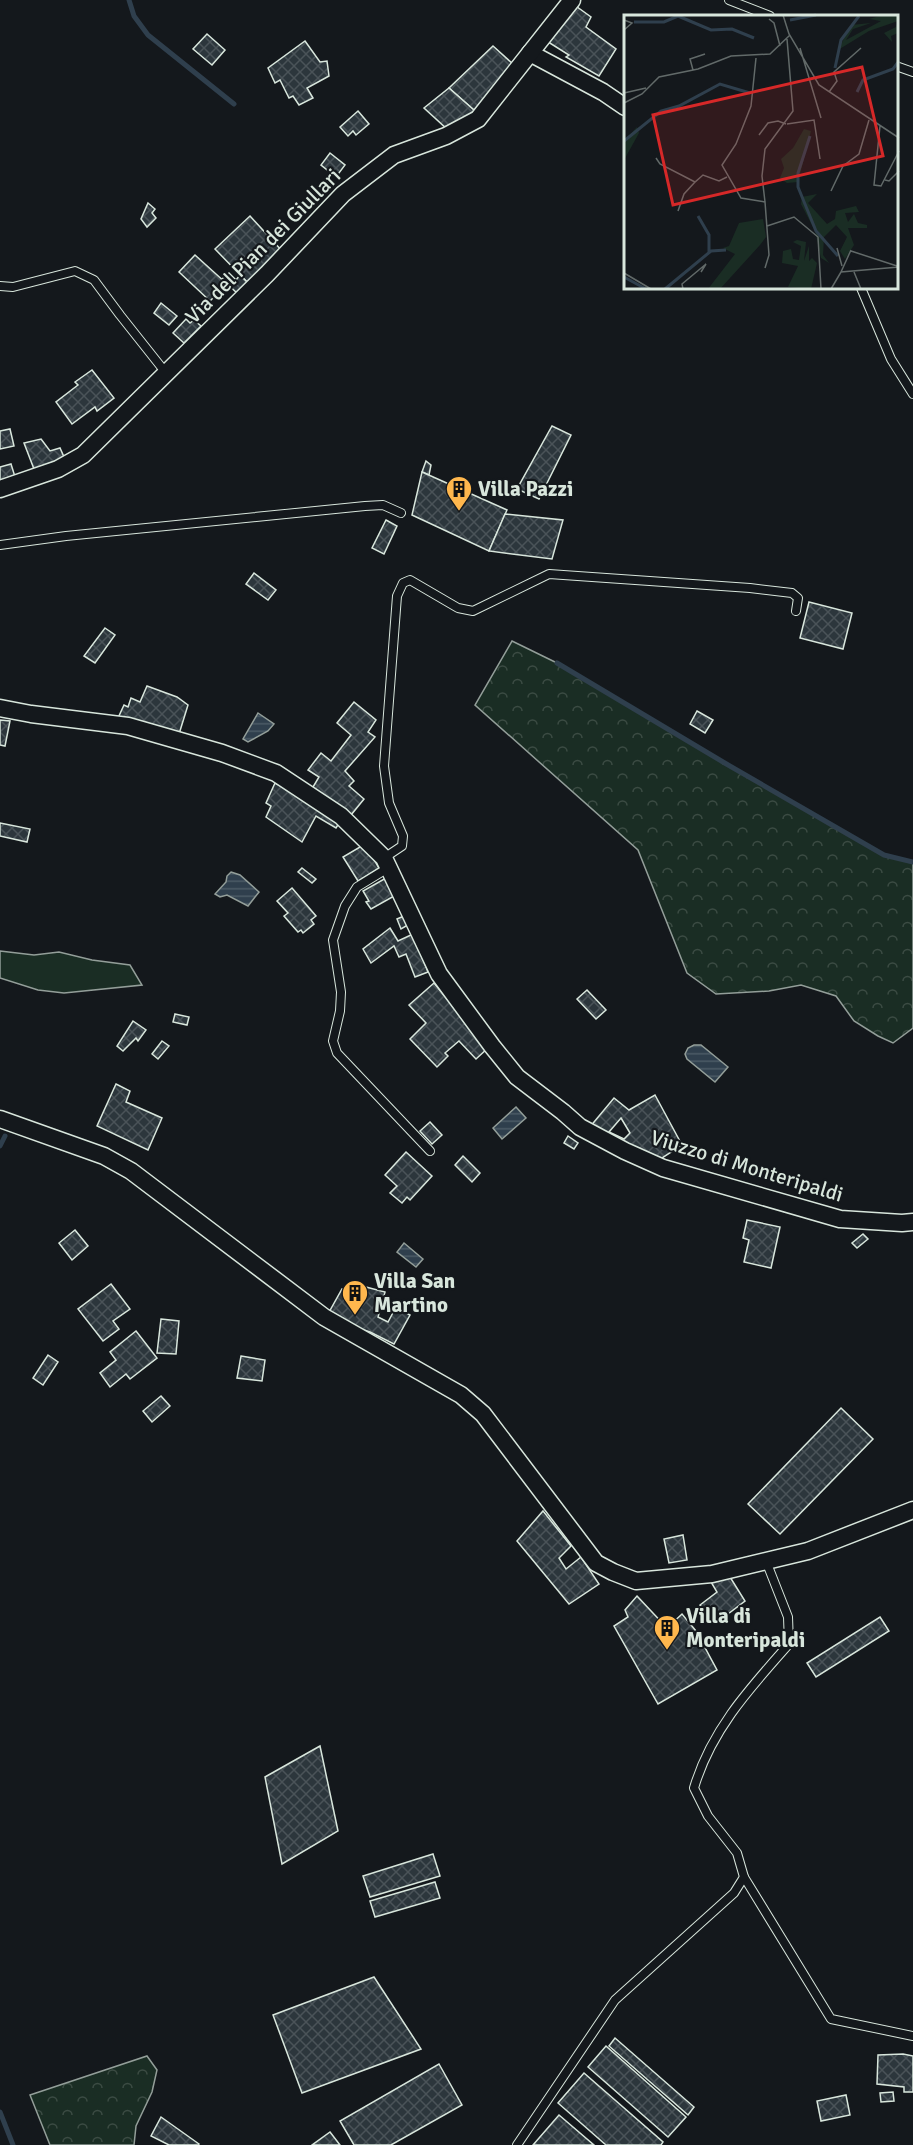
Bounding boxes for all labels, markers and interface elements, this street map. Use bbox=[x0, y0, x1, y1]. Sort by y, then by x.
inset map bbox=[624, 15, 898, 290]
street label: Via del Pian dei Giullari bbox=[180, 163, 346, 329]
building icon: Villa Pazzi bbox=[444, 474, 474, 512]
place label: Villa Pazzi bbox=[478, 476, 573, 502]
street label: Viuzzo di Monteripaldi bbox=[648, 1124, 846, 1208]
place label: Villa San Martino bbox=[374, 1268, 455, 1318]
building icon: Villa San Martino bbox=[340, 1278, 370, 1316]
place label: Villa di Monteripaldi bbox=[686, 1603, 805, 1653]
building icon: Villa di Monteripaldi bbox=[652, 1613, 682, 1651]

